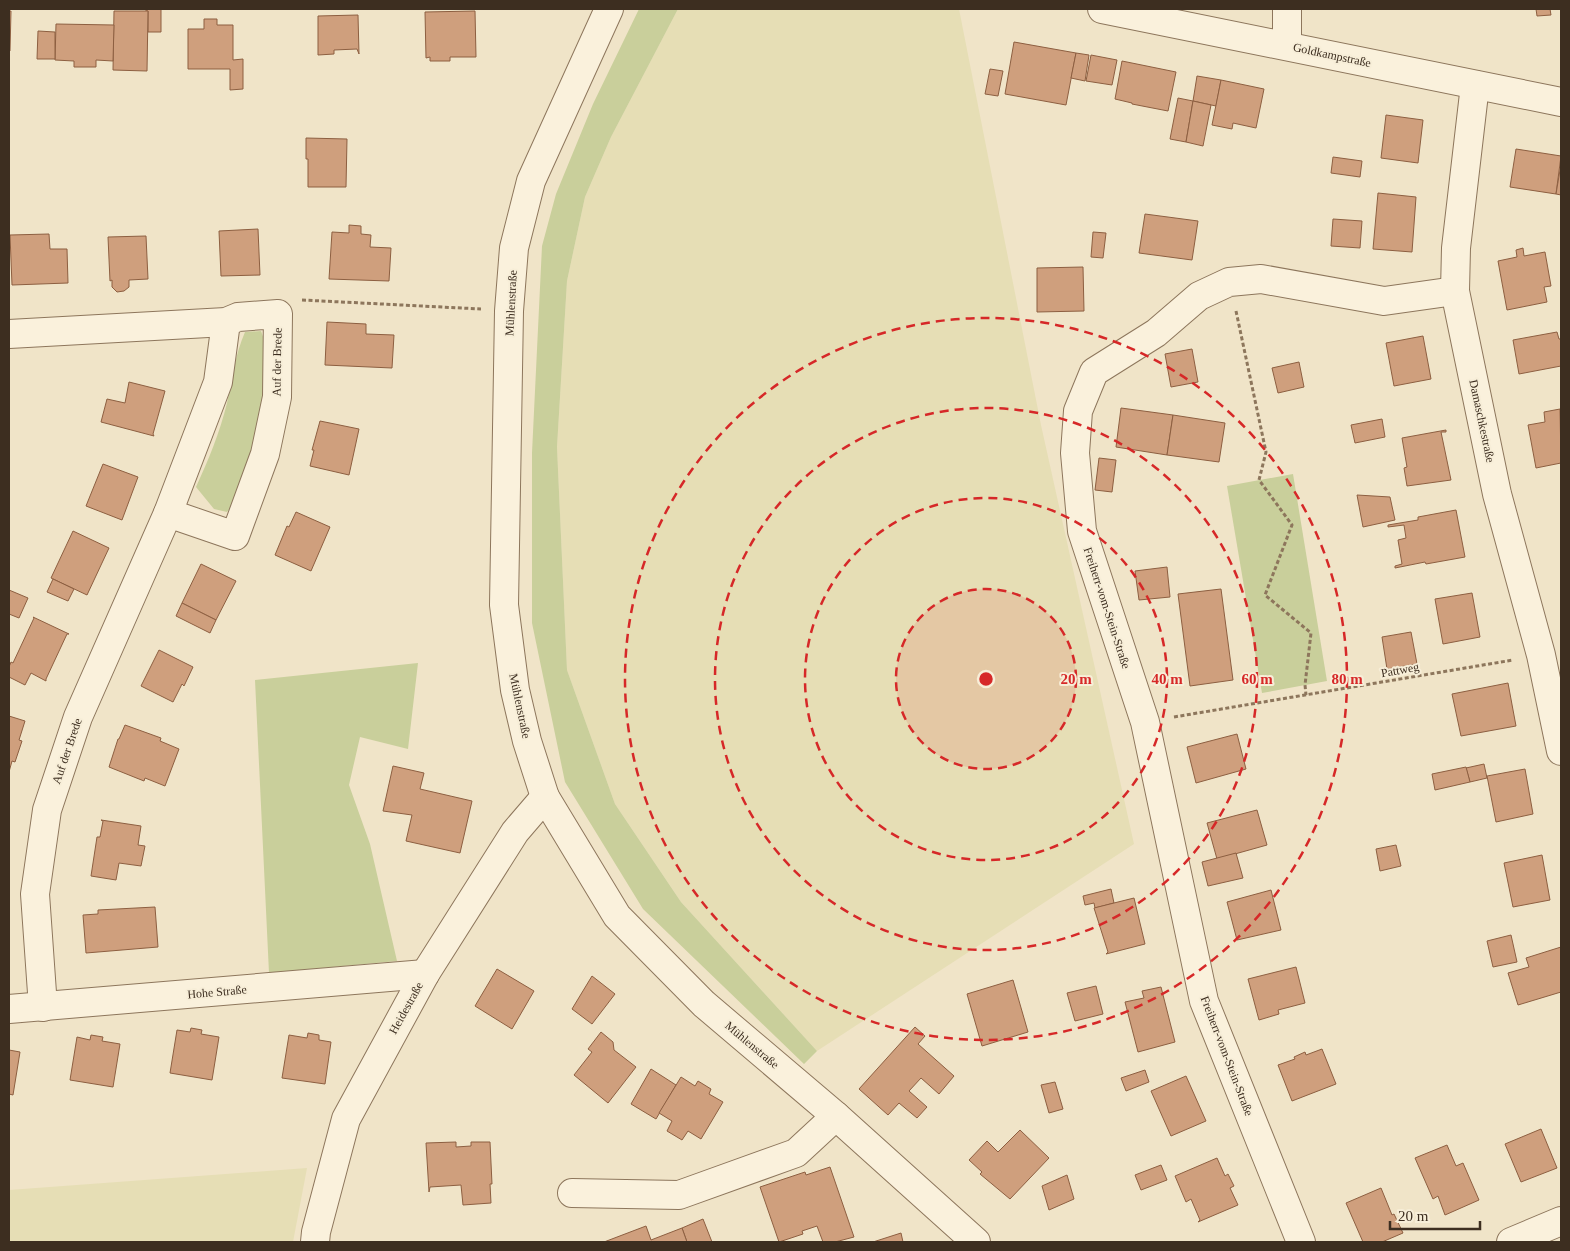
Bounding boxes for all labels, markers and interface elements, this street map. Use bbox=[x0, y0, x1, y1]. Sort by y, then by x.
street label: Goldkampstraße bbox=[1292, 40, 1372, 70]
street label: Mühlenstraße bbox=[502, 270, 520, 336]
street label: Auf der Brede bbox=[269, 328, 285, 396]
street label: Damaschkestraße bbox=[1466, 378, 1498, 464]
street label: Freiherr-vom-Stein-Straße bbox=[1081, 545, 1133, 671]
street label: Pattweg bbox=[1380, 660, 1420, 680]
centre of rings bbox=[977, 670, 995, 688]
text: 20 m bbox=[1060, 671, 1092, 687]
text: 40 m bbox=[1151, 671, 1183, 687]
text: 60 m bbox=[1241, 671, 1273, 687]
text: 80 m bbox=[1331, 671, 1363, 687]
street label: Mühlenstraße bbox=[506, 672, 534, 740]
street label: Auf der Brede bbox=[49, 716, 85, 786]
street label: Heidestraße bbox=[386, 980, 426, 1036]
street label: Hohe Straße bbox=[187, 982, 247, 1002]
street label: Freiherr-vom-Stein-Straße bbox=[1198, 994, 1256, 1118]
street label: Mühlenstraße bbox=[722, 1018, 782, 1072]
scale bar bbox=[1390, 1198, 1480, 1230]
text: 20 m bbox=[1398, 1208, 1429, 1224]

